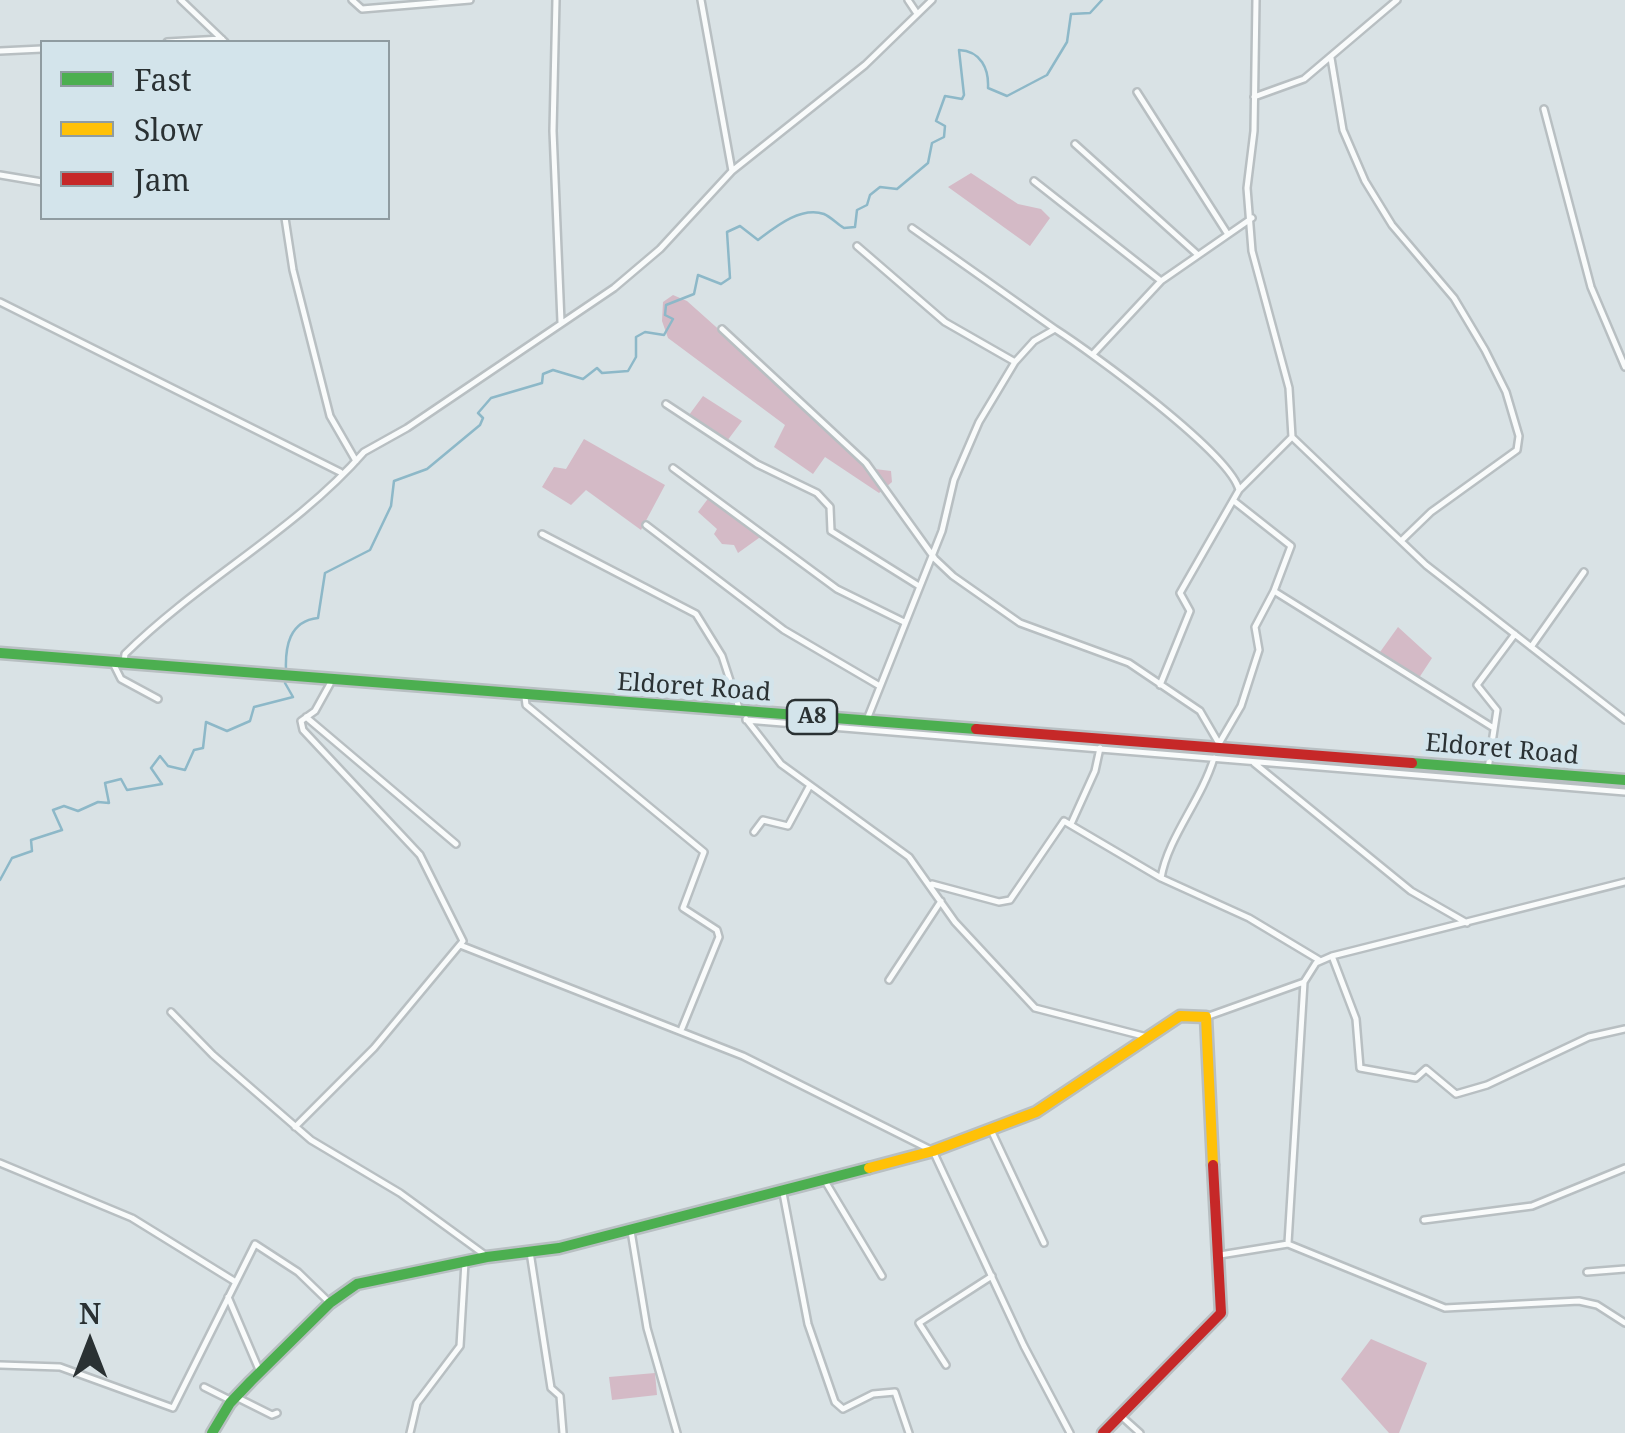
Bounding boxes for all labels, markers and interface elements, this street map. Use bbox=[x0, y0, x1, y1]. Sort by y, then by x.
legend bbox=[40, 40, 390, 220]
text: Fast bbox=[134, 59, 191, 100]
text: Slow bbox=[134, 109, 203, 150]
text: Jam bbox=[134, 159, 190, 200]
street label: Eldoret Road bbox=[616, 668, 772, 708]
road number: A8 bbox=[787, 700, 837, 734]
street label: Eldoret Road bbox=[1424, 728, 1580, 772]
north arrow bbox=[40, 1293, 140, 1393]
text: N bbox=[79, 1294, 101, 1332]

